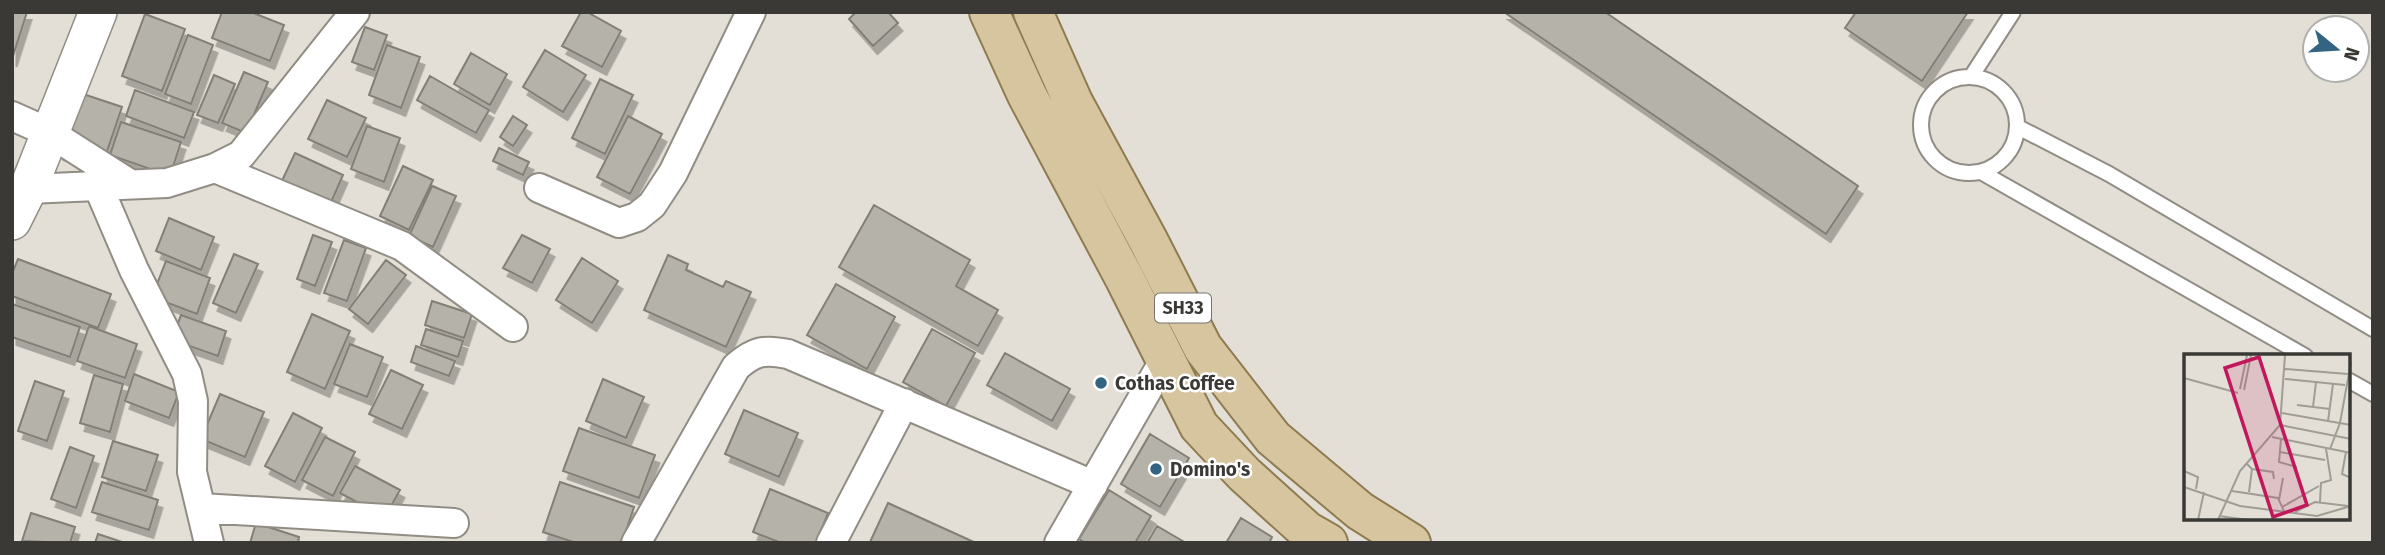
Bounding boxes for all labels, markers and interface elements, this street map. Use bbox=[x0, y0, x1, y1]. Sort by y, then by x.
north arrow bbox=[2301, 14, 2371, 84]
text: N bbox=[2339, 45, 2365, 64]
road number: SH33 bbox=[1155, 294, 1211, 322]
inset map bbox=[2184, 354, 2350, 520]
place label: Cothas Coffee bbox=[1115, 372, 1235, 395]
marker: Cothas Coffee bbox=[1093, 375, 1109, 391]
place label: Domino's bbox=[1170, 458, 1250, 481]
marker: Domino's bbox=[1148, 461, 1164, 477]

